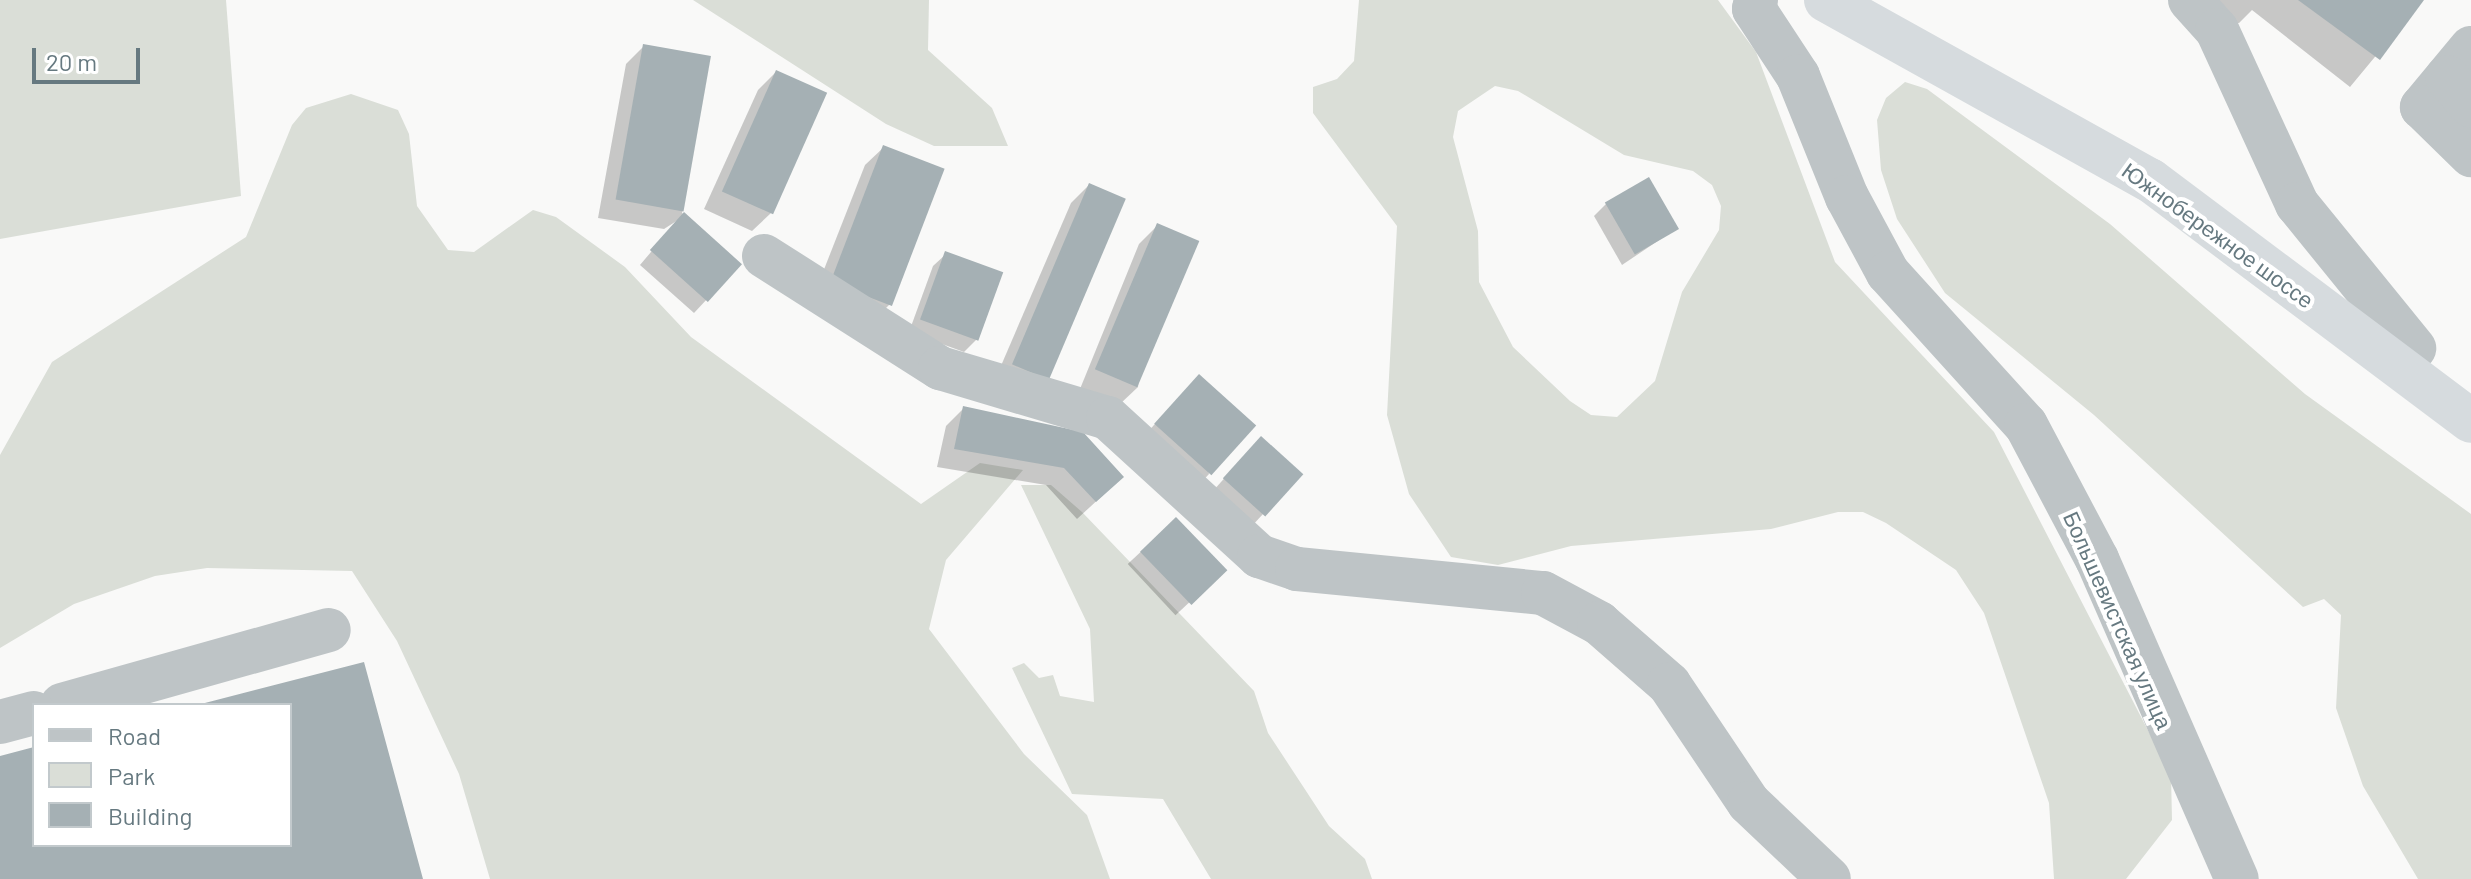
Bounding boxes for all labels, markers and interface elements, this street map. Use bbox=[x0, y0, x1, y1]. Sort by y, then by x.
scale bar bbox=[36, 32, 144, 82]
text: 20 m bbox=[46, 47, 97, 76]
street label: Южнобережное шоссе bbox=[2117, 157, 2319, 313]
street label: Большевистская улица bbox=[2058, 507, 2178, 733]
legend bbox=[32, 703, 292, 847]
text: Road bbox=[108, 721, 161, 750]
text: Park bbox=[108, 761, 155, 790]
text: Building bbox=[108, 801, 192, 830]

